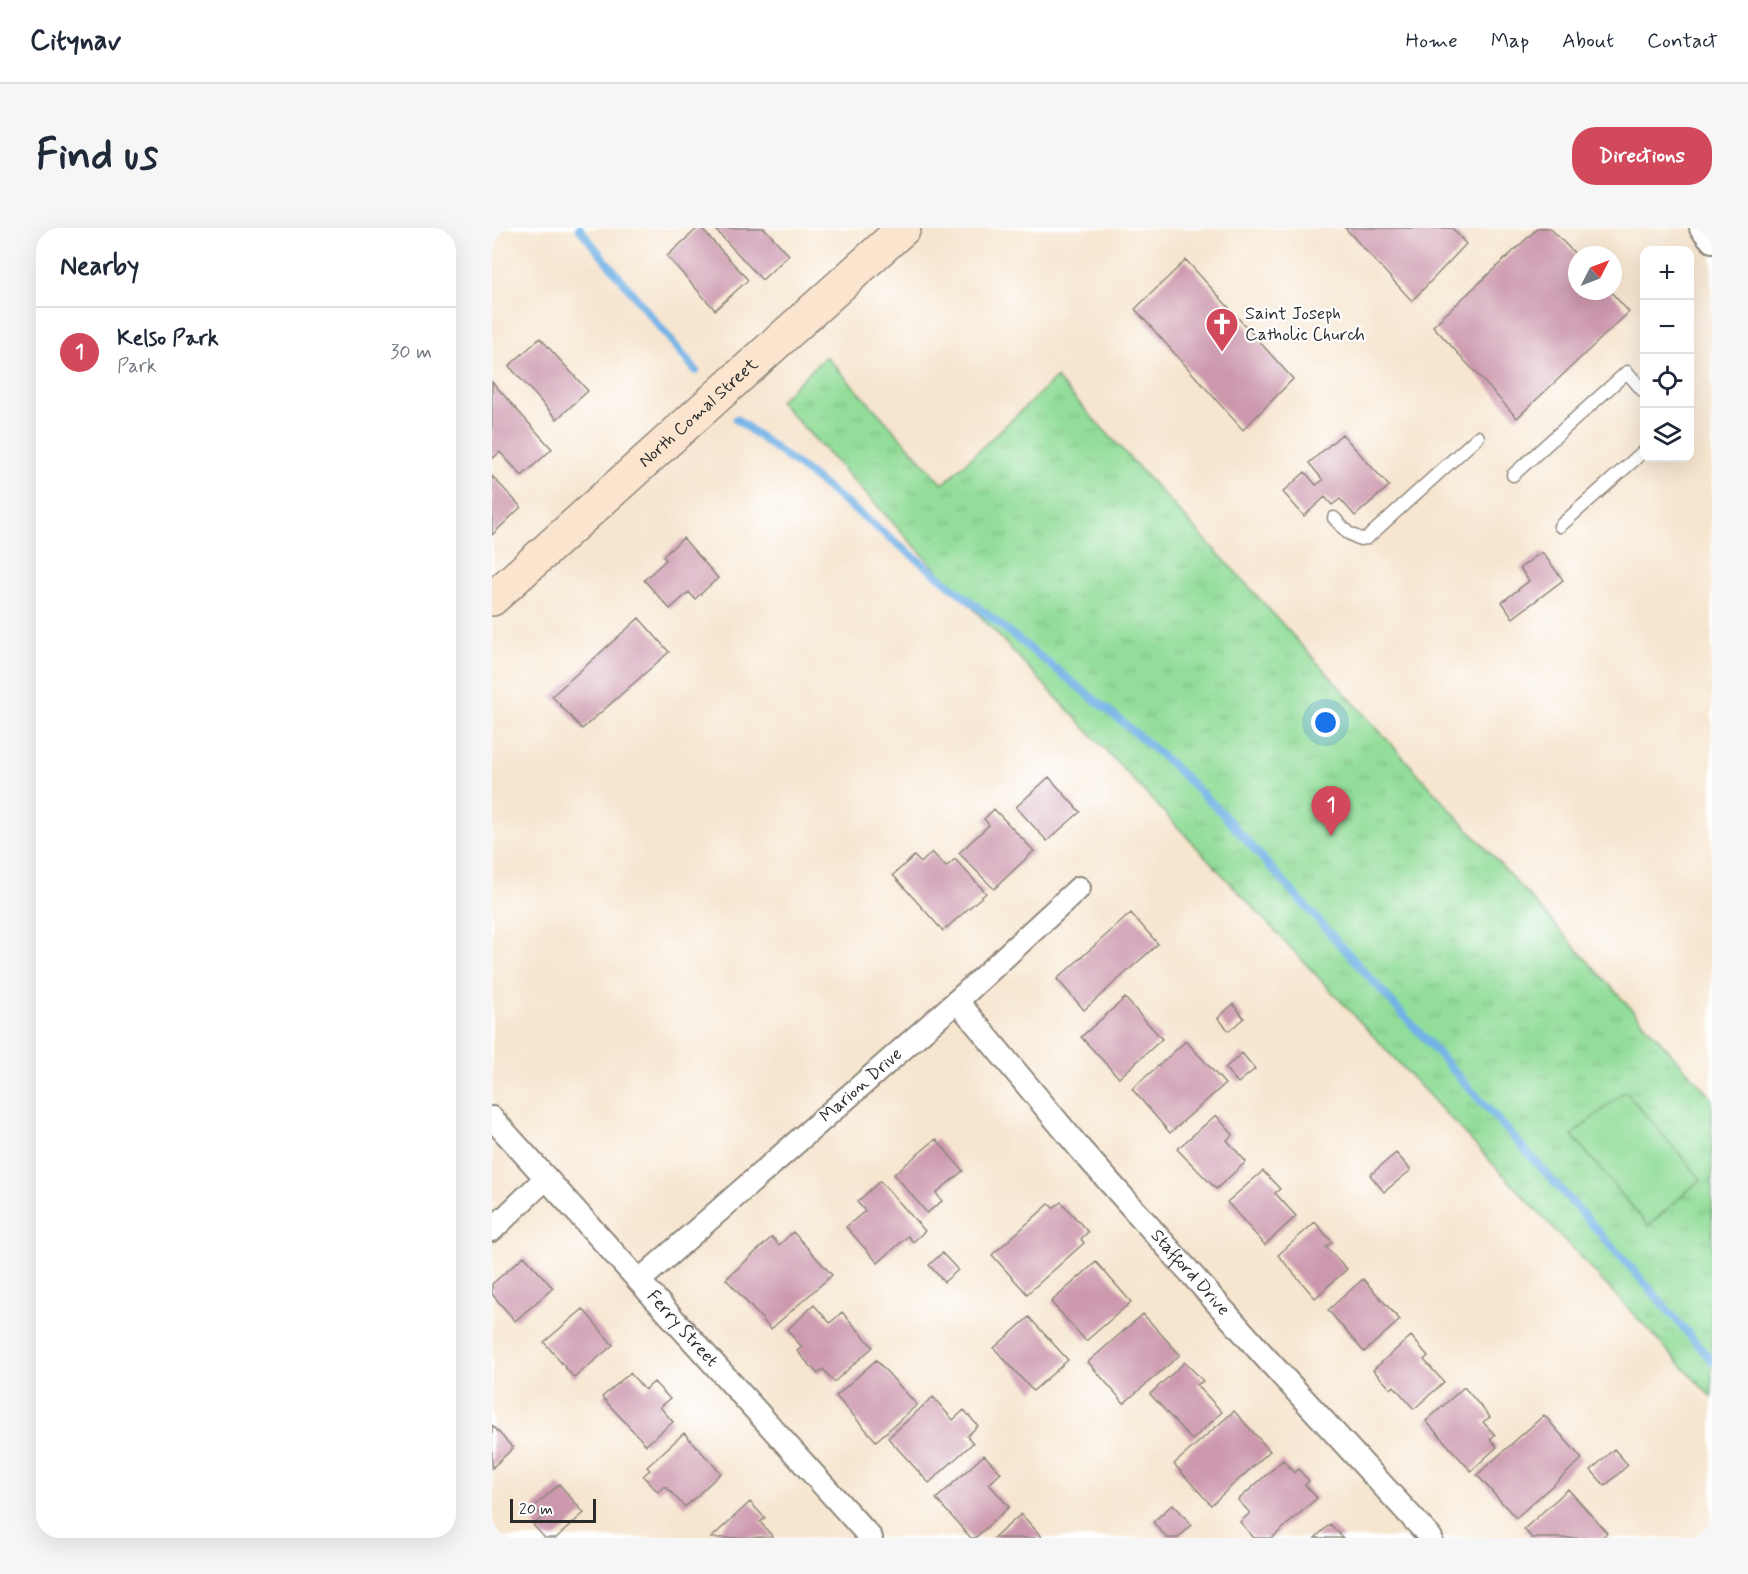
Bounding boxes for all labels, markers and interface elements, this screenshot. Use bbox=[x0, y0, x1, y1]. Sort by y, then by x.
text: Citynav bbox=[30, 23, 121, 60]
text: Home bbox=[1406, 27, 1458, 55]
text: Map bbox=[1491, 27, 1529, 55]
text: About bbox=[1562, 27, 1614, 55]
text: Contact bbox=[1647, 27, 1718, 55]
button: Directions bbox=[1572, 127, 1712, 185]
text: Find us bbox=[36, 129, 158, 184]
north arrow bbox=[1568, 246, 1622, 300]
map controls bbox=[1640, 246, 1694, 462]
button: + bbox=[1640, 246, 1694, 300]
text: Nearby bbox=[60, 250, 139, 284]
button: − bbox=[1640, 300, 1694, 354]
place label: Saint Joseph Catholic Church bbox=[1245, 302, 1365, 347]
church icon: Saint Joseph Catholic Church bbox=[1204, 306, 1240, 353]
text: Kelso Park bbox=[117, 325, 219, 353]
text: 1 bbox=[75, 339, 84, 366]
text: 30 m bbox=[390, 339, 432, 366]
text: Park bbox=[117, 353, 157, 380]
street label: North Comal Street bbox=[634, 353, 764, 473]
button: locate bbox=[1640, 354, 1694, 408]
button: layers bbox=[1640, 408, 1694, 462]
your location bbox=[1311, 708, 1340, 737]
pin: 1 bbox=[1312, 786, 1350, 836]
street label: Marion Drive bbox=[815, 1043, 907, 1128]
street label: Stafford Drive bbox=[1145, 1224, 1235, 1321]
street label: Ferry Street bbox=[641, 1285, 723, 1373]
scale bar bbox=[510, 1496, 596, 1524]
text: 20 m bbox=[519, 1499, 553, 1520]

